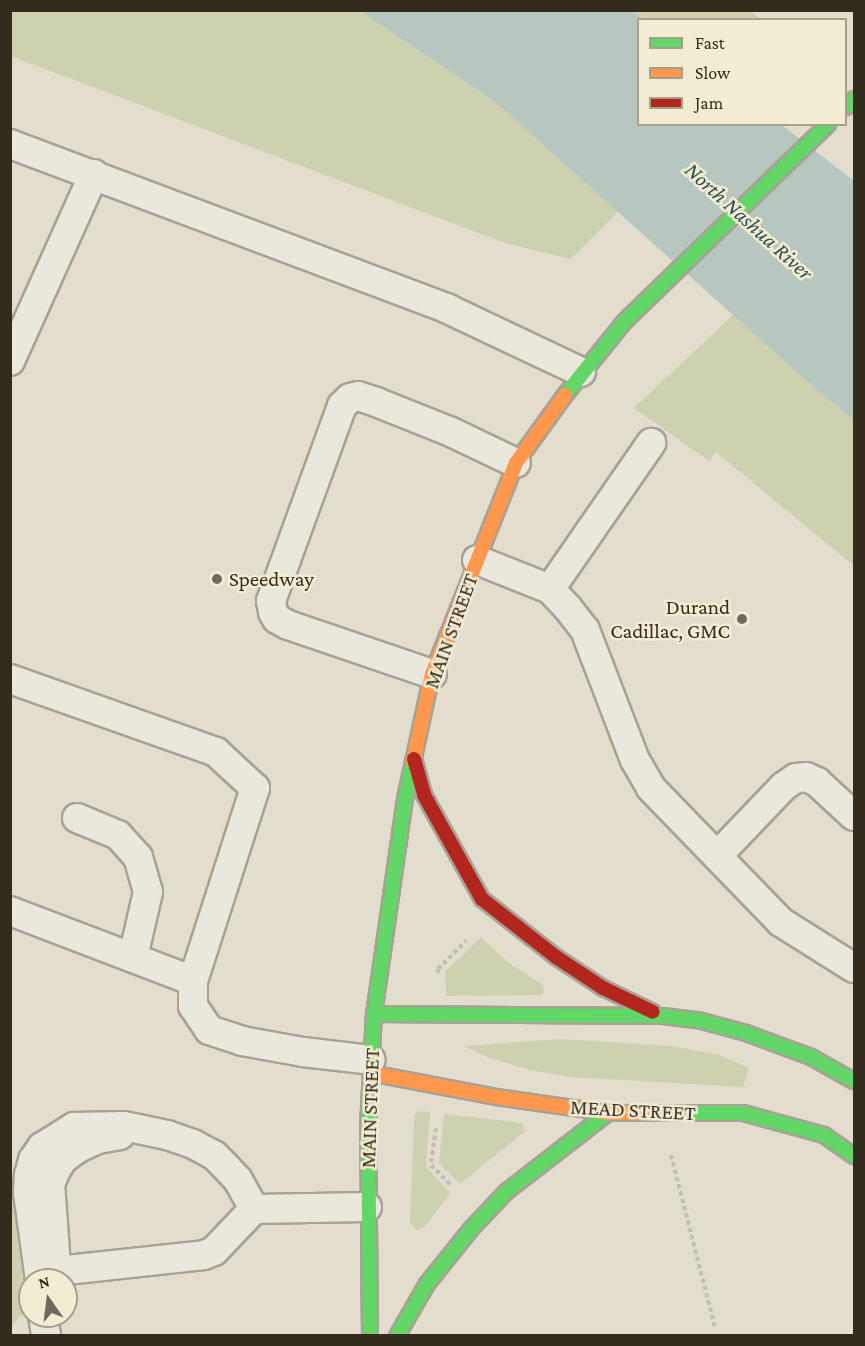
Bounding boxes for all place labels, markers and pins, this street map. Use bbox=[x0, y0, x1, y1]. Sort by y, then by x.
place label: Speedway bbox=[229, 566, 314, 592]
marker: Speedway bbox=[210, 572, 224, 586]
place label: Durand Cadillac, GMC bbox=[610, 594, 730, 644]
marker: Durand Cadillac, GMC bbox=[735, 612, 749, 626]

